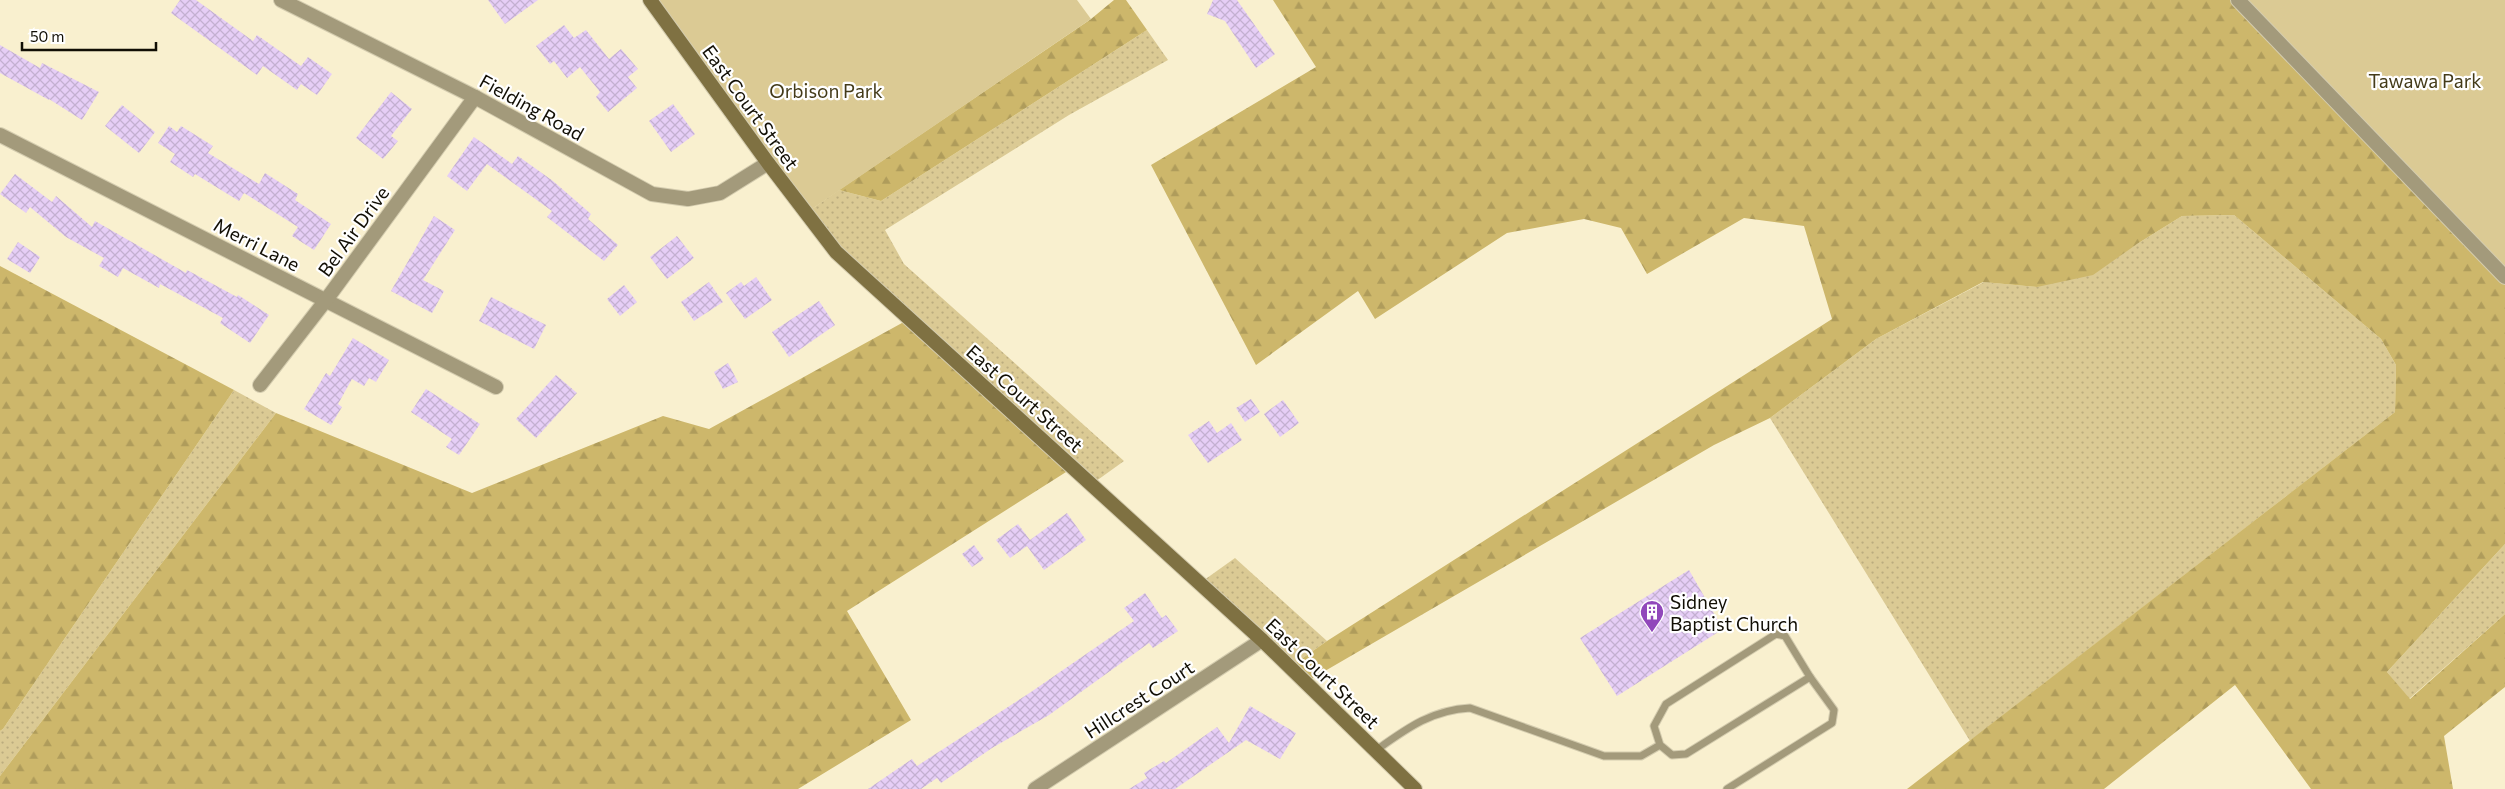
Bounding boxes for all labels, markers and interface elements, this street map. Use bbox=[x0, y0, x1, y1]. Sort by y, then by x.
scale bar bbox=[22, 20, 156, 52]
text: 50 m bbox=[30, 27, 64, 45]
street label: East Court Street bbox=[698, 40, 804, 174]
street label: Fielding Road bbox=[476, 69, 588, 145]
park label: Tawawa Park bbox=[2368, 69, 2482, 92]
park label: Orbison Park bbox=[769, 79, 883, 102]
street label: Bel Air Drive bbox=[313, 181, 393, 281]
street label: Merri Lane bbox=[210, 213, 304, 275]
street label: East Court Street bbox=[962, 340, 1088, 457]
place label: Sidney Baptist Church bbox=[1670, 590, 1798, 635]
building icon: Sidney Baptist Church bbox=[1639, 599, 1665, 633]
street label: East Court Street bbox=[1261, 613, 1385, 733]
street label: Hillcrest Court bbox=[1080, 655, 1198, 743]

